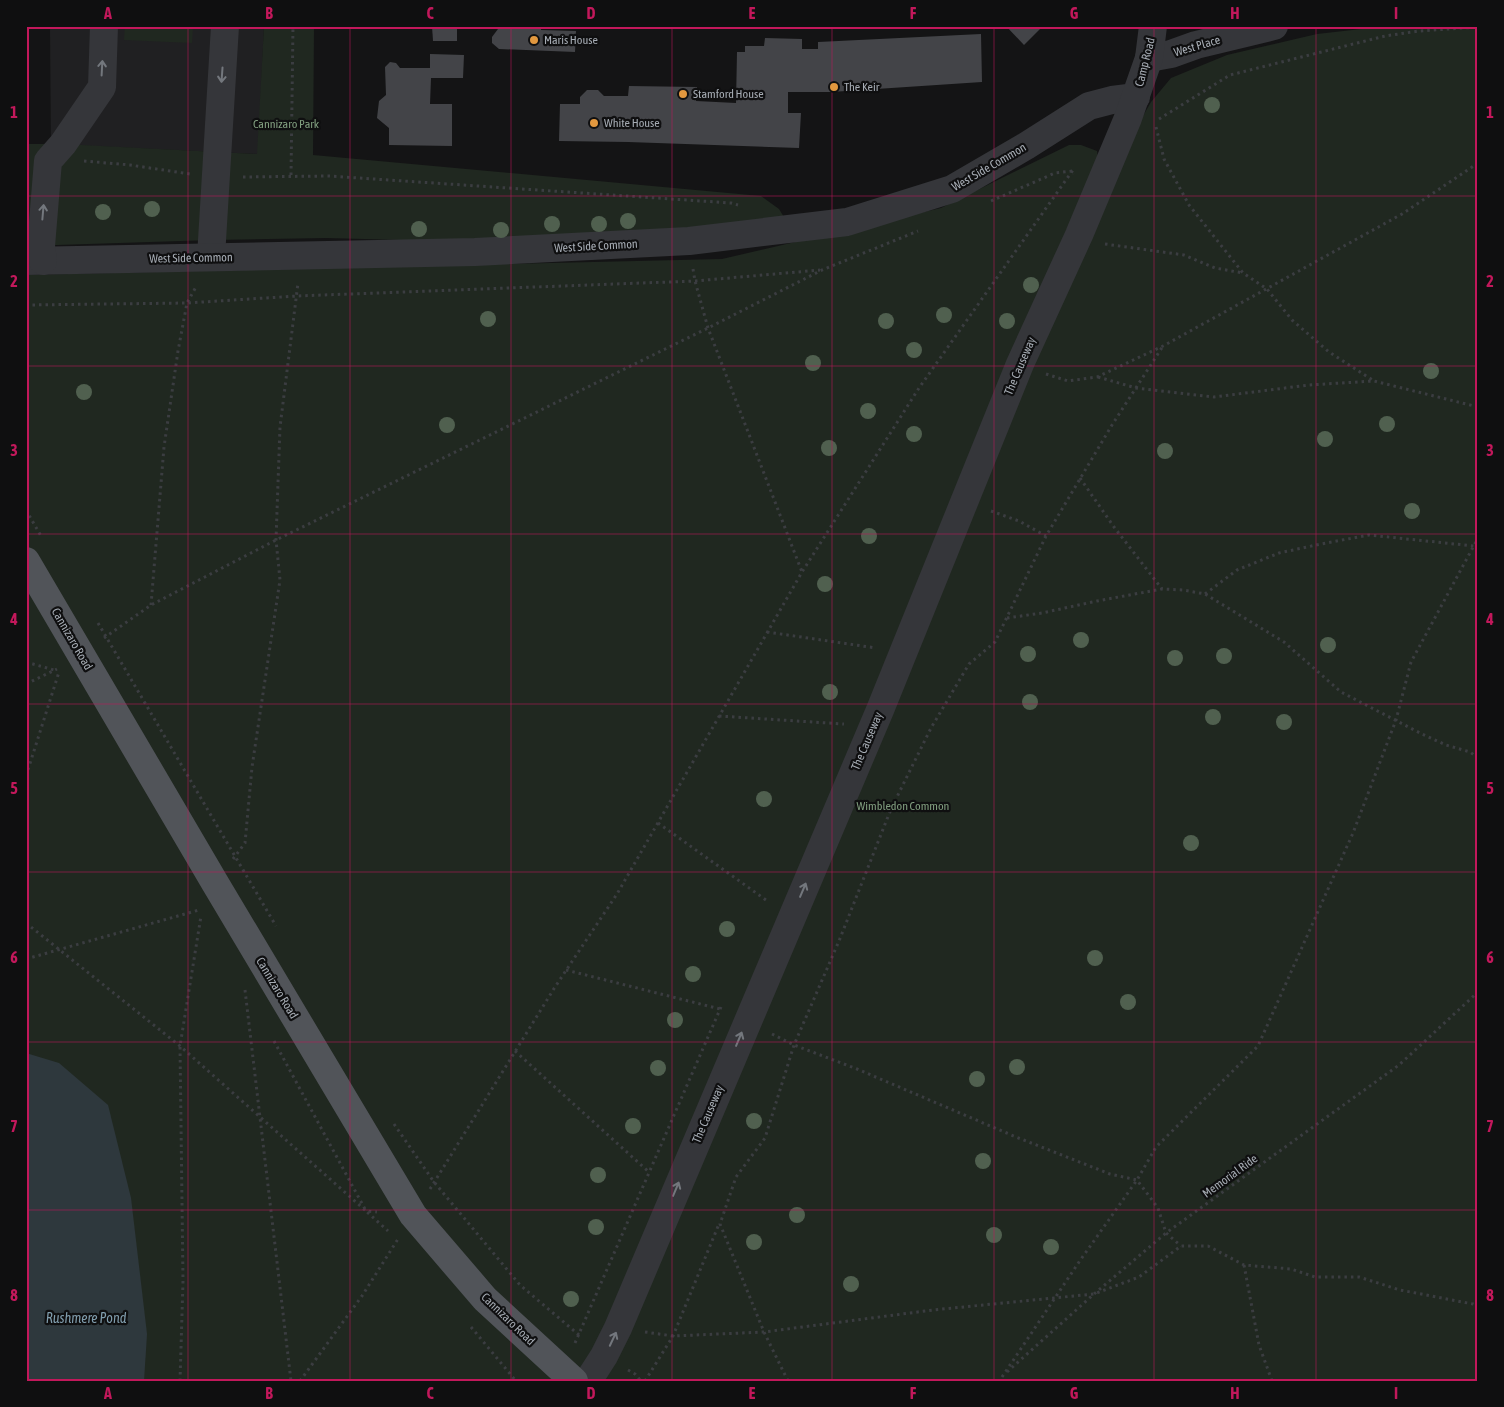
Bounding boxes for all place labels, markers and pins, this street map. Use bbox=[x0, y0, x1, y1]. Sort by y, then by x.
place label: Maris House bbox=[544, 33, 598, 47]
marker: Maris House bbox=[528, 34, 540, 46]
place label: The Keir bbox=[844, 80, 880, 94]
marker: The Keir bbox=[828, 81, 840, 93]
place label: Stamford House bbox=[693, 87, 764, 101]
marker: Stamford House bbox=[677, 88, 689, 100]
place label: White House bbox=[604, 116, 660, 130]
marker: White House bbox=[588, 117, 600, 129]

